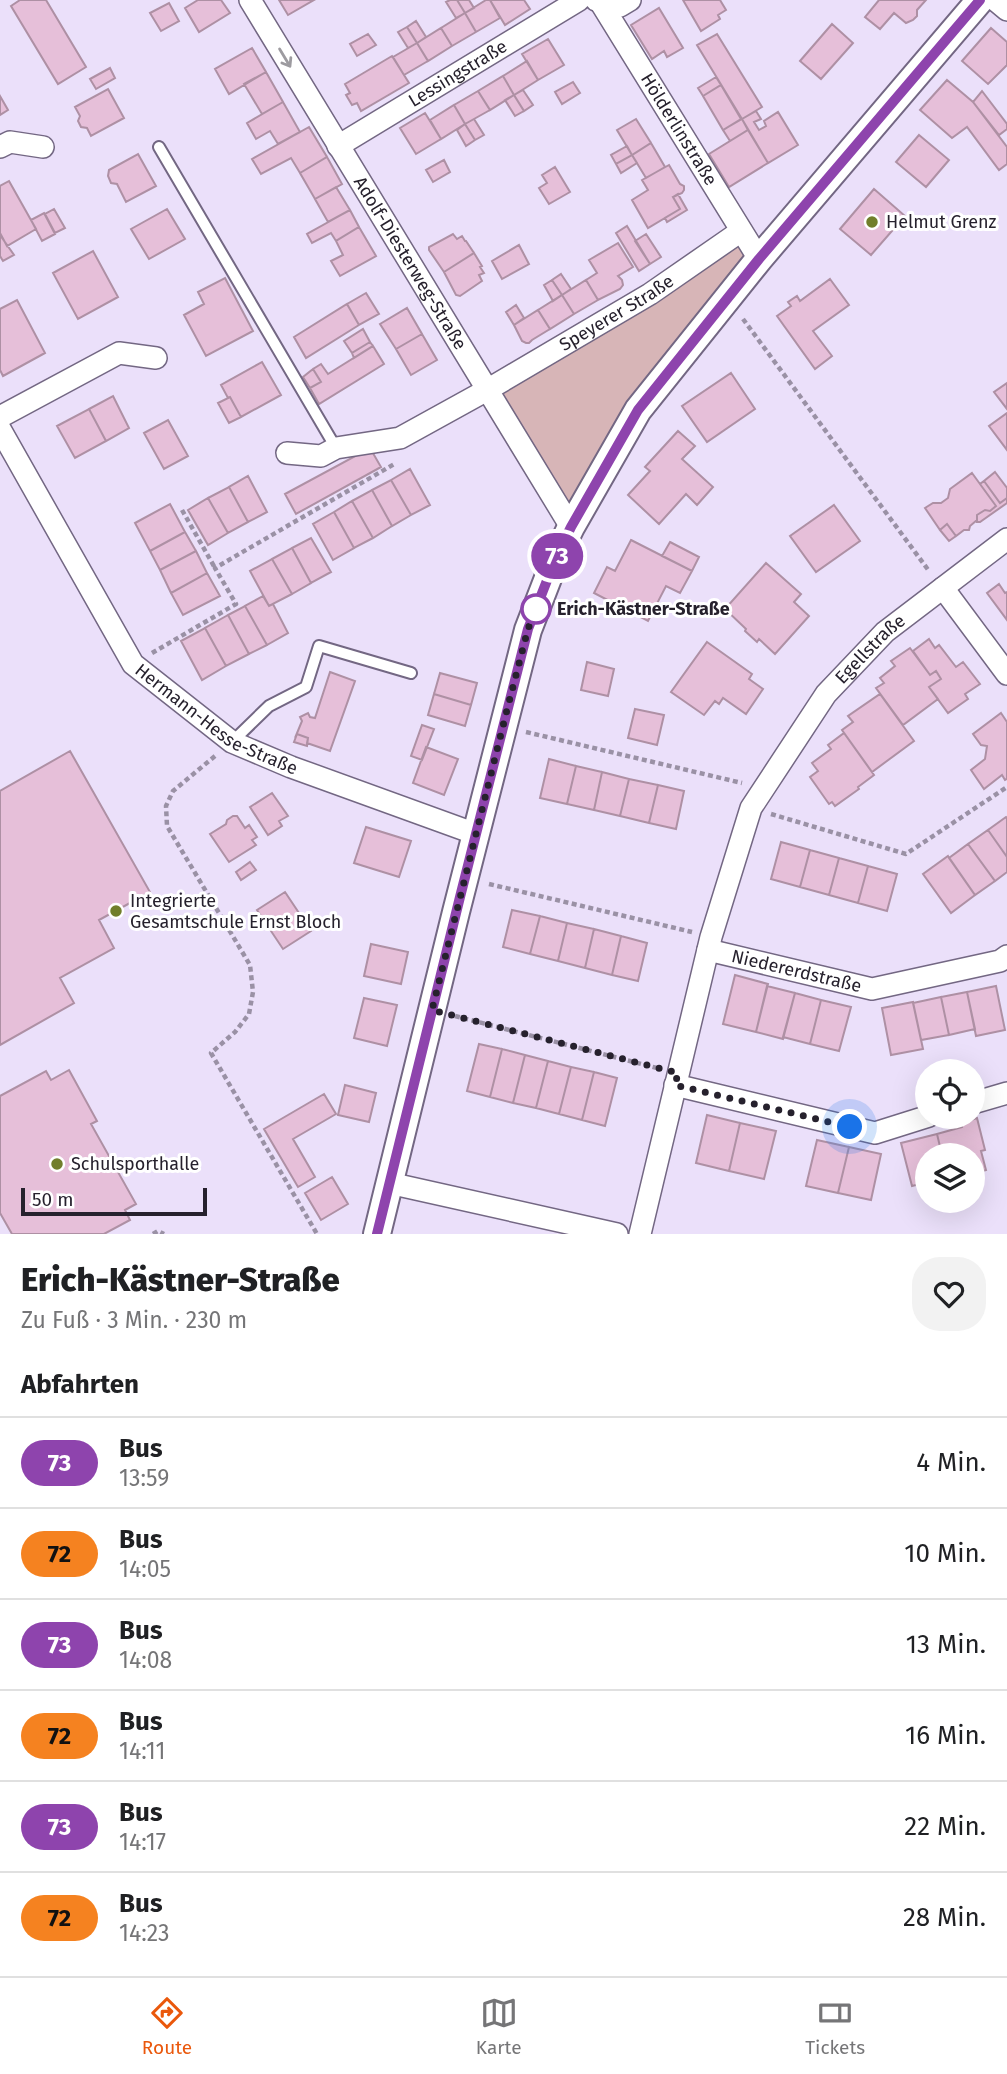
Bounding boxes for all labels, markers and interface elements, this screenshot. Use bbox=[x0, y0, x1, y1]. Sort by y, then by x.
street label: Lessingstraße bbox=[404, 35, 511, 112]
one-way arrow bbox=[278, 48, 292, 68]
street label: Hölderlinstraße bbox=[636, 69, 722, 190]
street label: Adolf-Diesterweg-Straße bbox=[349, 172, 471, 354]
place label: Helmut Grenz bbox=[886, 211, 997, 233]
marker: Helmut Grenz bbox=[864, 214, 880, 230]
street label: Speyerer Straße bbox=[555, 270, 678, 356]
line badge: 73 bbox=[526, 533, 588, 579]
text: 73 bbox=[545, 542, 569, 570]
marker: Erich-Kästner-Straße bbox=[521, 594, 551, 624]
place label: Erich-Kästner-Straße bbox=[557, 598, 730, 620]
street label: Egellstraße bbox=[830, 610, 910, 689]
street label: Hermann-Hesse-Straße bbox=[131, 659, 301, 779]
place label: Integrierte Gesamtschule Ernst Bloch bbox=[130, 890, 341, 933]
marker: Integrierte Gesamtschule Ernst Bloch bbox=[108, 903, 124, 919]
street label: Niedererdstraße bbox=[729, 945, 864, 997]
map controls bbox=[915, 1059, 985, 1213]
button: locate bbox=[915, 1059, 985, 1129]
your location bbox=[832, 1109, 867, 1144]
button: layers bbox=[915, 1143, 985, 1213]
place label: Schulsporthalle bbox=[71, 1153, 199, 1175]
marker: Schulsporthalle bbox=[49, 1156, 65, 1172]
scale bar bbox=[21, 1185, 206, 1217]
text: 50 m bbox=[32, 1188, 73, 1211]
button: heart bbox=[912, 1257, 986, 1331]
text: Erich-Kästner-Straße bbox=[21, 1260, 340, 1300]
text: Zu Fuß · 3 Min. · 230 m bbox=[21, 1306, 247, 1334]
text: Abfahrten bbox=[21, 1369, 139, 1400]
text: Bus bbox=[119, 1433, 162, 1464]
text: 4 Min. bbox=[916, 1447, 986, 1478]
text: 73 bbox=[48, 1449, 71, 1477]
text: 13:59 bbox=[119, 1464, 169, 1492]
text: Bus bbox=[119, 1524, 162, 1555]
text: 10 Min. bbox=[904, 1538, 986, 1569]
text: 72 bbox=[48, 1540, 71, 1568]
text: 14:05 bbox=[119, 1555, 171, 1583]
text: Bus bbox=[119, 1615, 162, 1646]
text: 13 Min. bbox=[906, 1629, 986, 1660]
text: 73 bbox=[48, 1631, 71, 1659]
text: 14:08 bbox=[119, 1646, 172, 1674]
text: Bus bbox=[119, 1706, 162, 1737]
text: 16 Min. bbox=[905, 1720, 986, 1751]
text: 72 bbox=[48, 1722, 71, 1750]
text: 14:11 bbox=[119, 1737, 165, 1765]
text: Bus bbox=[119, 1797, 162, 1828]
text: 22 Min. bbox=[904, 1811, 986, 1842]
text: 73 bbox=[48, 1813, 71, 1841]
text: 14:17 bbox=[119, 1828, 166, 1856]
text: Bus bbox=[119, 1888, 162, 1919]
text: 28 Min. bbox=[903, 1902, 986, 1933]
text: 72 bbox=[48, 1904, 71, 1932]
text: 14:23 bbox=[119, 1919, 169, 1947]
tab: Route bbox=[142, 1994, 192, 2059]
tab: Karte bbox=[476, 1994, 522, 2059]
tab: Tickets bbox=[805, 1994, 865, 2059]

